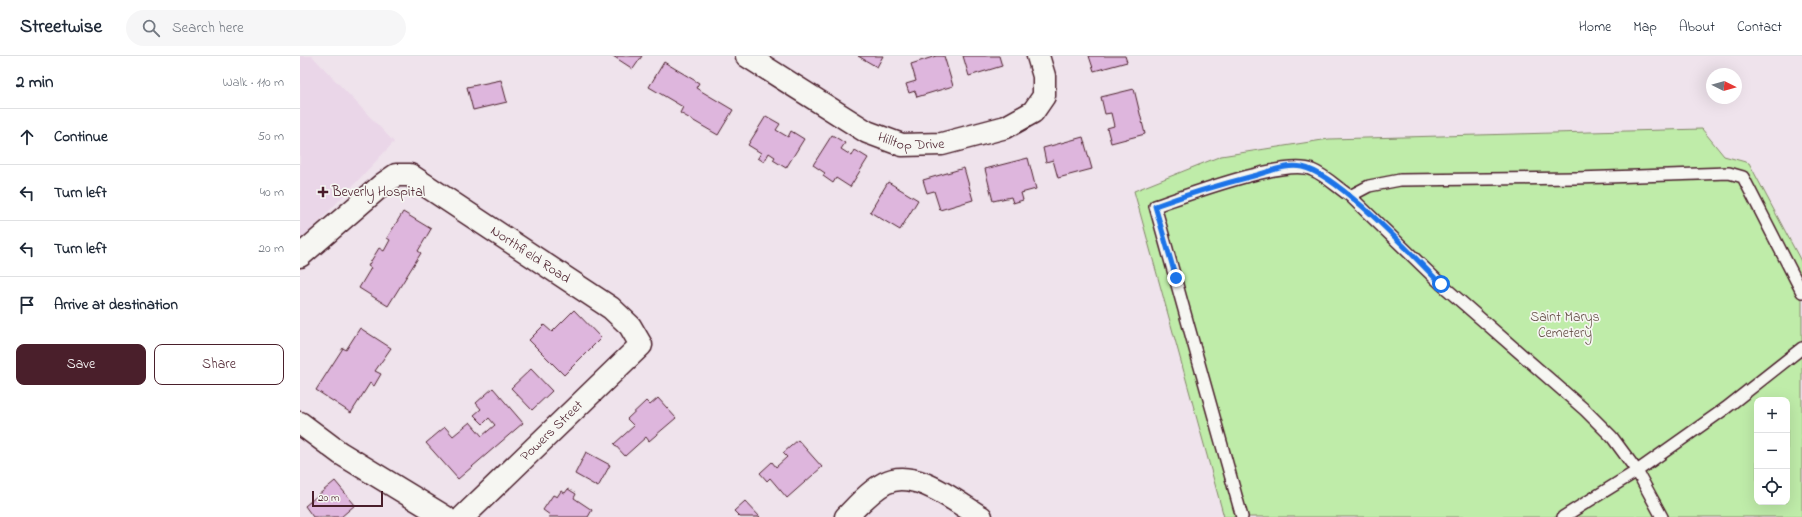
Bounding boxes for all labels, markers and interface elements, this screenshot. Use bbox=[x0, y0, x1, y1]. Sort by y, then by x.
search box bbox=[126, 10, 406, 46]
text: Streetwise bbox=[20, 14, 102, 41]
icon: search bbox=[140, 17, 162, 39]
text: Search here bbox=[172, 17, 244, 39]
text: Home bbox=[1579, 17, 1611, 38]
text: Map bbox=[1633, 17, 1657, 38]
text: About bbox=[1679, 17, 1715, 38]
text: Contact bbox=[1737, 17, 1782, 38]
north arrow bbox=[1706, 68, 1742, 104]
text: 2 min bbox=[16, 70, 53, 95]
text: Walk · 110 m bbox=[223, 73, 284, 92]
icon: ahead bbox=[16, 126, 38, 148]
text: Continue bbox=[54, 126, 108, 148]
street label: Hilltop Drive bbox=[875, 126, 945, 156]
text: 50 m bbox=[258, 127, 284, 146]
icon: left bbox=[16, 182, 38, 204]
text: Turn left bbox=[54, 182, 107, 204]
place label: Beverly Hospital bbox=[331, 182, 425, 204]
text: 40 m bbox=[260, 183, 284, 202]
marker: Beverly Hospital bbox=[317, 186, 329, 198]
street label: Northfield Road bbox=[486, 221, 575, 289]
icon: left bbox=[16, 238, 38, 260]
text: Turn left bbox=[54, 238, 107, 260]
text: 20 m bbox=[259, 239, 284, 258]
route end bbox=[1167, 269, 1185, 287]
route start bbox=[1432, 275, 1450, 293]
icon: arrive bbox=[16, 294, 38, 316]
text: Arrive at destination bbox=[54, 294, 178, 316]
park label: Saint Marys Cemetery bbox=[1530, 307, 1600, 345]
button: Save bbox=[16, 344, 146, 385]
button: Share bbox=[154, 344, 284, 385]
street label: Powers Street bbox=[516, 395, 588, 466]
map controls bbox=[1754, 397, 1790, 505]
button: + bbox=[1754, 397, 1790, 433]
button: − bbox=[1754, 433, 1790, 469]
button: locate bbox=[1754, 469, 1790, 505]
scale bar bbox=[312, 489, 383, 508]
text: 20 m bbox=[318, 490, 340, 506]

